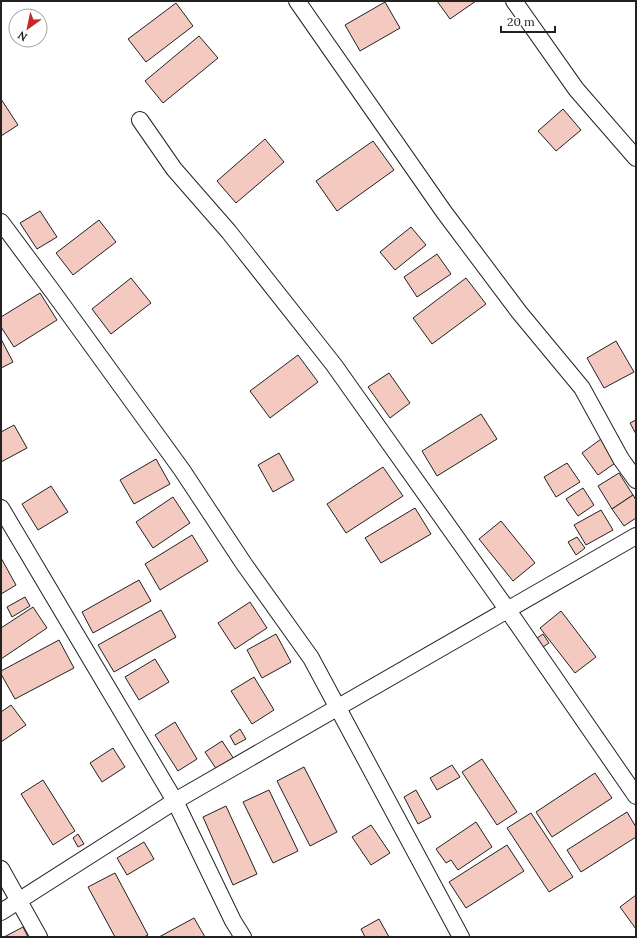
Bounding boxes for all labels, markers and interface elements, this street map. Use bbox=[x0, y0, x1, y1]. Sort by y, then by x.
north arrow bbox=[8, 8, 48, 48]
scale bar bbox=[501, 8, 555, 34]
text: 20 m bbox=[507, 14, 535, 29]
text: N bbox=[15, 28, 30, 45]

